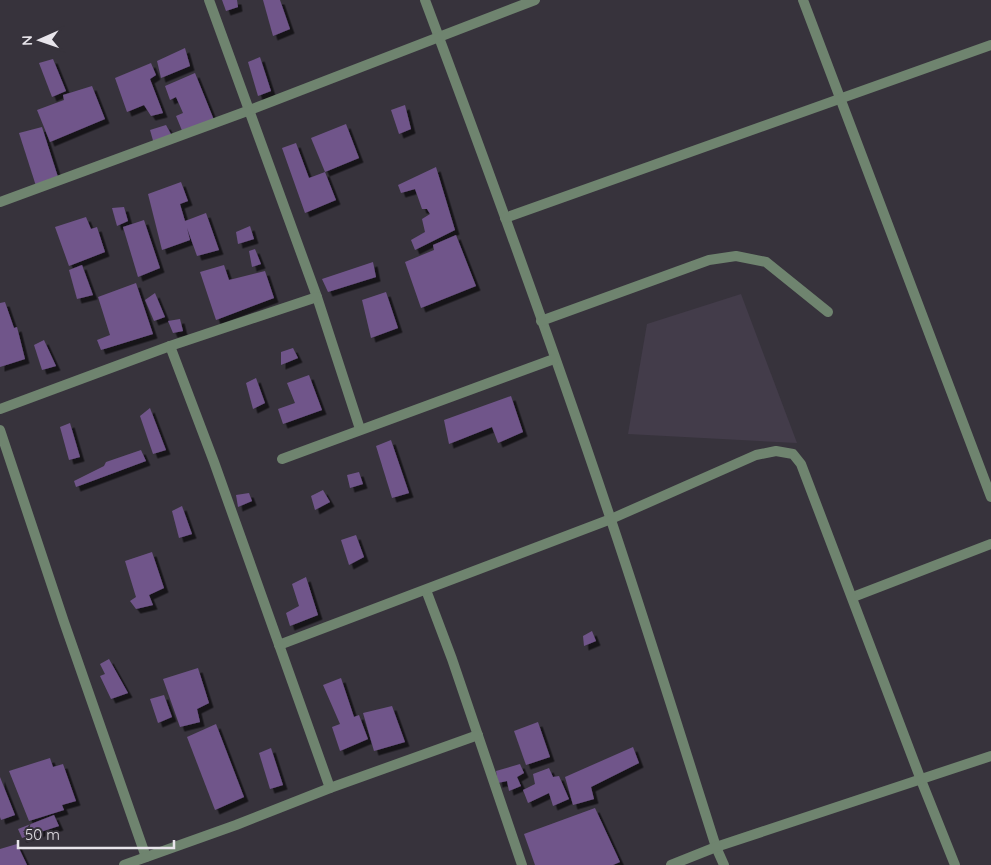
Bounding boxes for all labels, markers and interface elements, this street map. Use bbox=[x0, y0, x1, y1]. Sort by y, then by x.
north arrow bbox=[15, 15, 65, 65]
text: N bbox=[18, 35, 36, 46]
scale bar bbox=[18, 818, 174, 850]
text: 50 m bbox=[25, 825, 60, 844]

